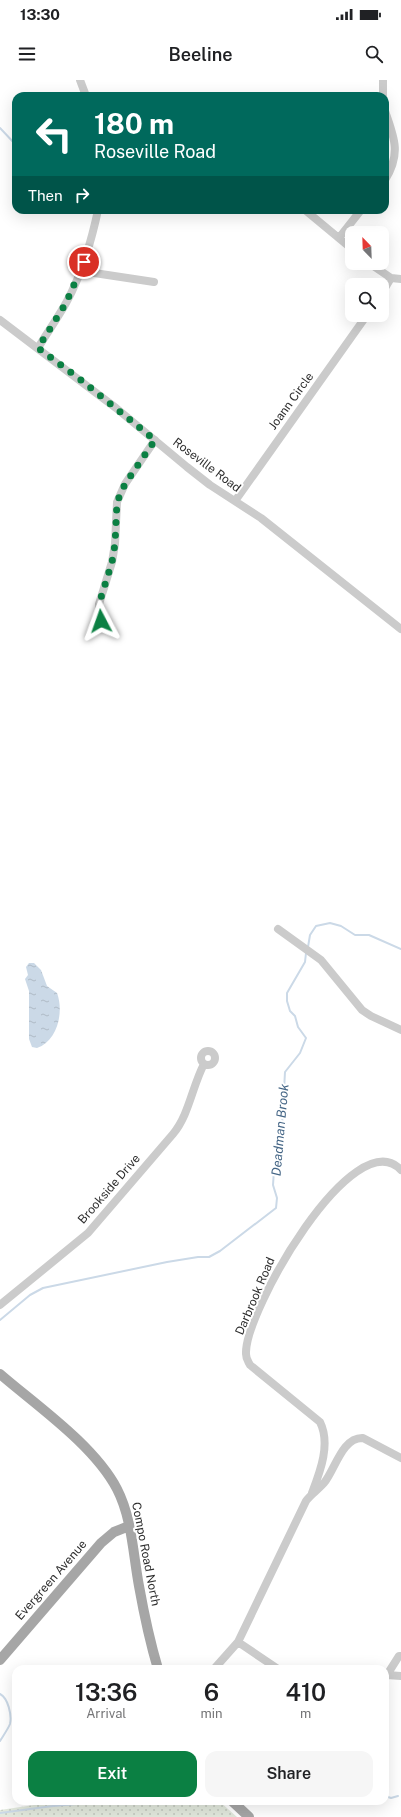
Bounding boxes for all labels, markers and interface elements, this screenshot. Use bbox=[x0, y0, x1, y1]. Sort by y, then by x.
text: 13:30 bbox=[20, 6, 60, 23]
icon: menu bbox=[16, 43, 38, 65]
icon: search bbox=[363, 43, 385, 65]
text: Beeline bbox=[168, 44, 233, 65]
text: 180 m bbox=[94, 107, 174, 140]
icon: left bbox=[28, 108, 80, 160]
text: Roseville Road bbox=[94, 141, 216, 162]
icon: right bbox=[71, 184, 93, 206]
text: Then bbox=[28, 187, 63, 204]
north arrow bbox=[345, 226, 389, 270]
map controls bbox=[345, 226, 389, 322]
pin bbox=[67, 245, 101, 279]
icon: arrive bbox=[73, 251, 95, 273]
button: search bbox=[345, 278, 389, 322]
street label: Joann Circle bbox=[266, 370, 317, 432]
street label: Roseville Road bbox=[170, 435, 244, 495]
position arrow bbox=[80, 600, 122, 642]
water label: Deadman Brook bbox=[268, 1083, 292, 1177]
street label: Brookside Drive bbox=[75, 1151, 143, 1227]
street label: Darbrook Road bbox=[232, 1255, 278, 1337]
street label: Compo Road North bbox=[129, 1501, 163, 1607]
street label: Evergreen Avenue bbox=[13, 1537, 90, 1623]
text: 13:36 bbox=[75, 1678, 137, 1706]
text: 6 bbox=[204, 1678, 219, 1706]
text: 410 bbox=[285, 1678, 326, 1706]
text: Arrival bbox=[86, 1706, 126, 1721]
text: min bbox=[200, 1706, 222, 1721]
text: m bbox=[300, 1706, 311, 1721]
button: Exit bbox=[28, 1751, 197, 1797]
button: Share bbox=[205, 1751, 373, 1797]

